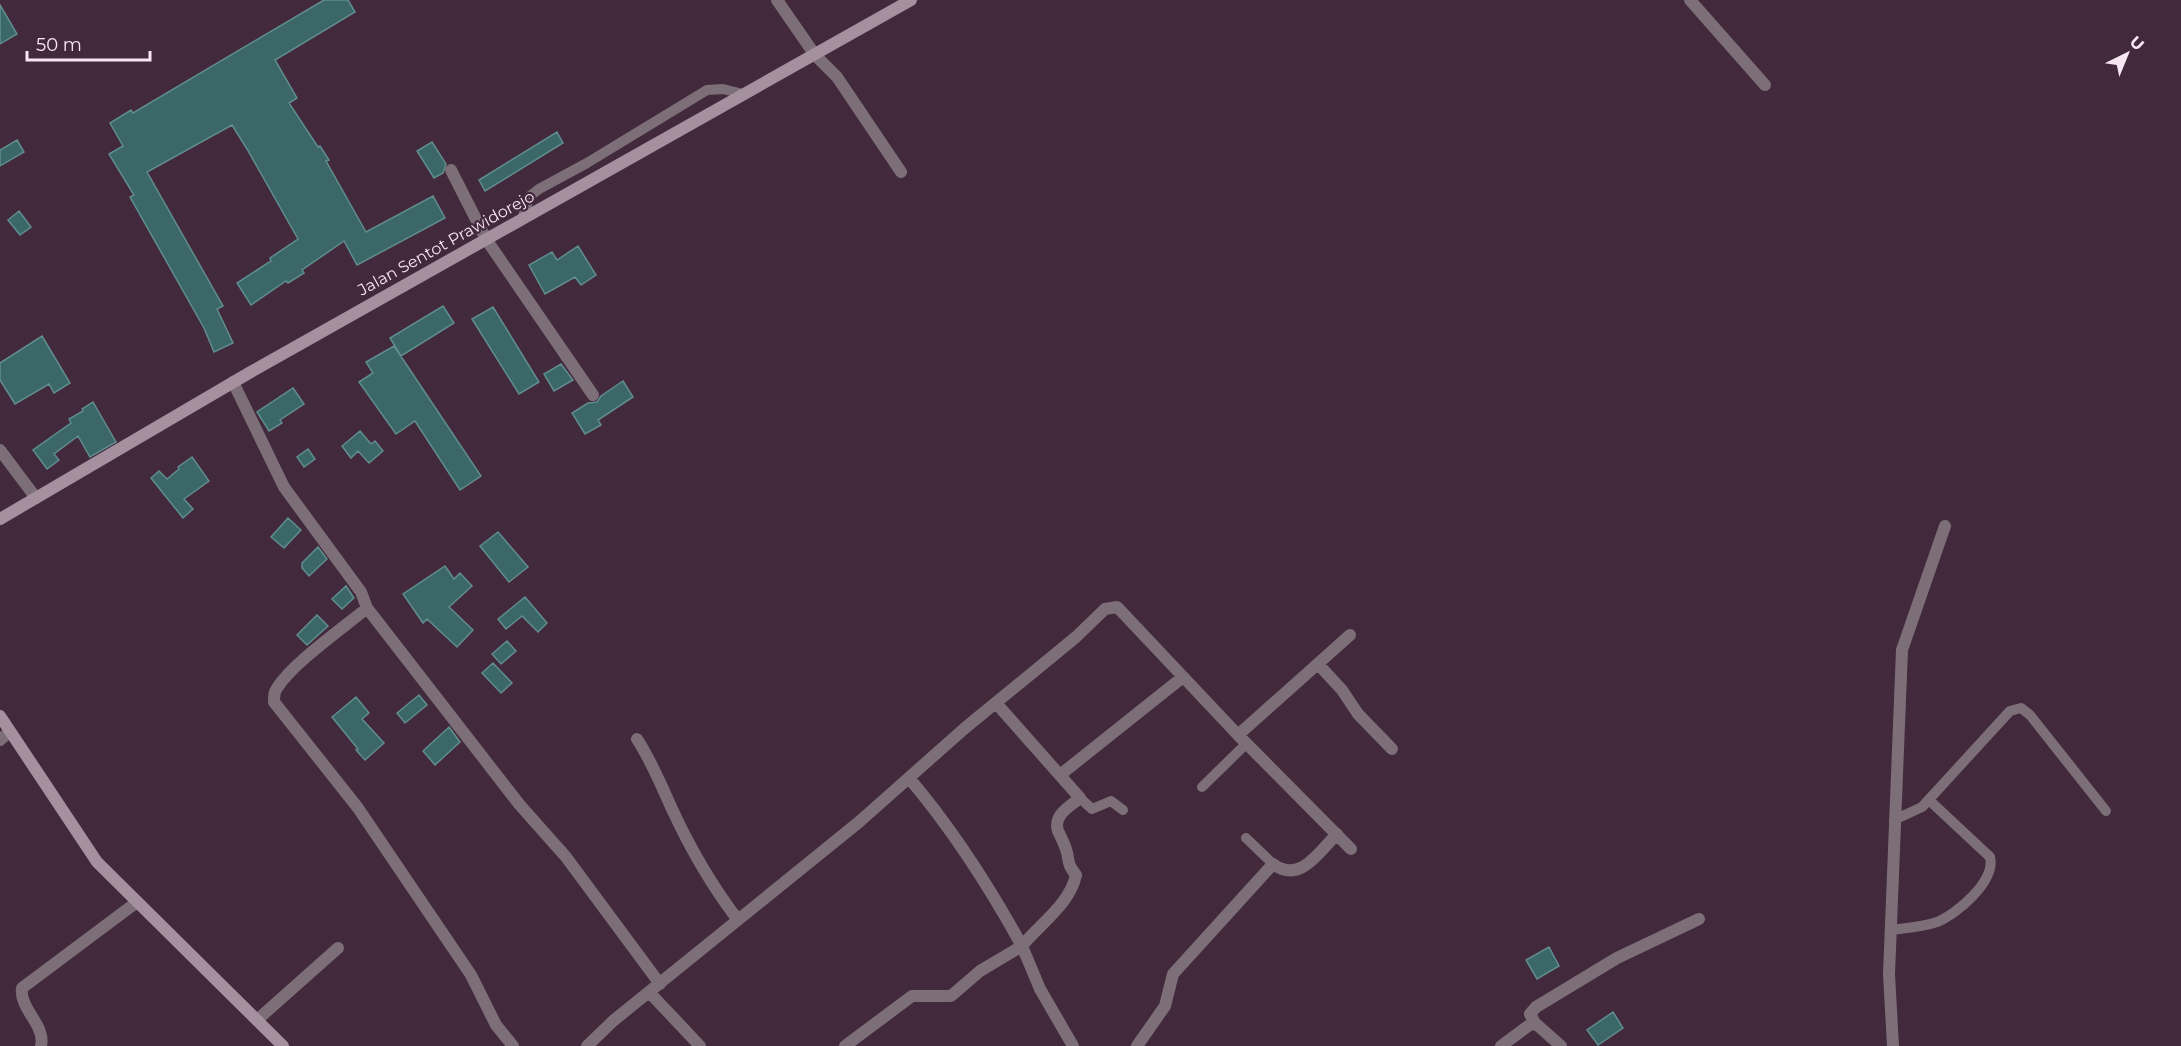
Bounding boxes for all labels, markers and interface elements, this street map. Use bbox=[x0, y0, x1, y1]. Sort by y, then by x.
scale bar bbox=[27, 24, 150, 62]
north arrow bbox=[2097, 24, 2157, 84]
text: U bbox=[2126, 32, 2148, 55]
text: 50 m bbox=[36, 34, 82, 56]
street label: Jalan Sentot Prawidorejo bbox=[353, 186, 538, 300]

